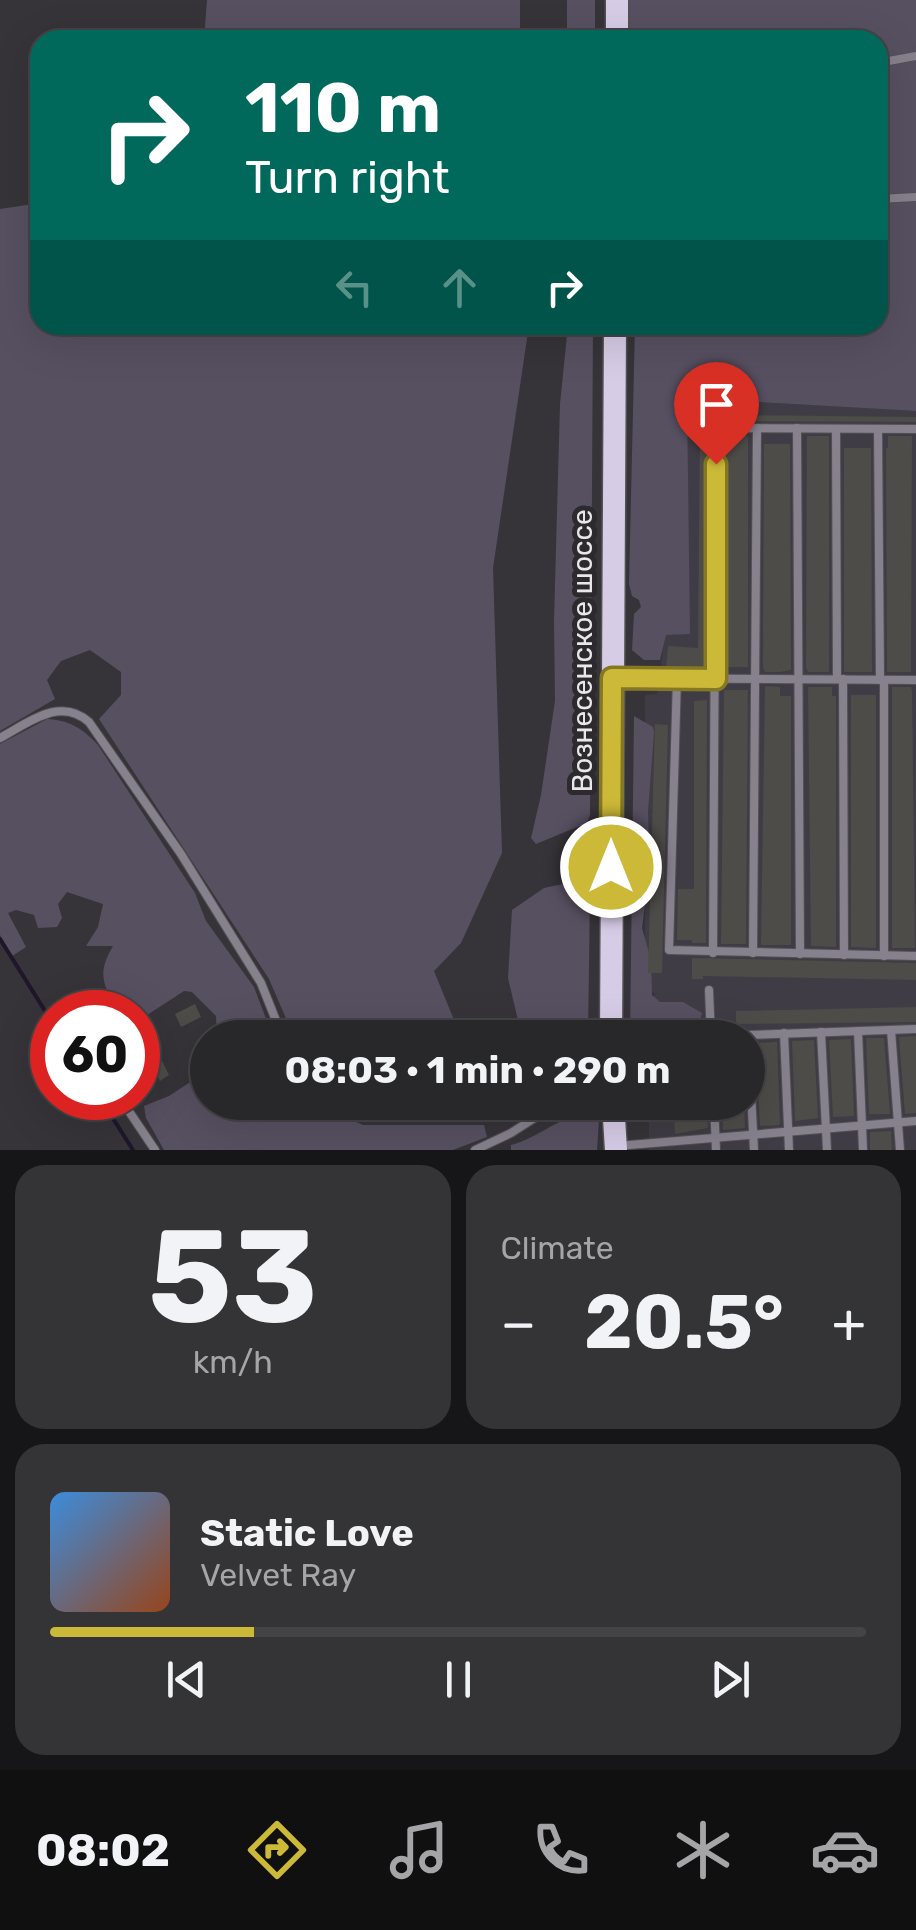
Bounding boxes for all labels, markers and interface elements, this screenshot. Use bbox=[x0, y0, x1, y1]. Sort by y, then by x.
text: 110 m bbox=[245, 67, 441, 150]
icon: right bbox=[80, 70, 210, 200]
text: Turn right bbox=[245, 151, 449, 204]
icon: left bbox=[327, 260, 382, 315]
icon: ahead bbox=[432, 260, 487, 315]
icon: right bbox=[537, 260, 592, 315]
pin bbox=[674, 362, 759, 465]
icon: arrive bbox=[689, 377, 744, 432]
street label: Вознесенское шоссе bbox=[566, 509, 599, 793]
position arrow bbox=[559, 815, 663, 919]
speed limit sign: 60 bbox=[30, 990, 160, 1120]
text: 08:03 · 1 min · 290 m bbox=[285, 1047, 670, 1093]
text: 53 bbox=[148, 1200, 318, 1355]
text: Climate bbox=[501, 1229, 614, 1267]
text: 20.5° bbox=[584, 1278, 784, 1367]
text: − bbox=[501, 1291, 536, 1356]
text: + bbox=[832, 1291, 866, 1356]
text: km/h bbox=[193, 1343, 273, 1381]
text: Static Love bbox=[200, 1510, 414, 1556]
text: Velvet Ray bbox=[200, 1556, 356, 1594]
icon: previous bbox=[159, 1652, 214, 1707]
icon: pause bbox=[431, 1652, 486, 1707]
icon: next bbox=[703, 1652, 758, 1707]
icon: directions bbox=[242, 1815, 312, 1885]
icon: music bbox=[384, 1815, 454, 1885]
icon: phone bbox=[526, 1815, 596, 1885]
icon: climate bbox=[668, 1815, 738, 1885]
icon: car bbox=[810, 1815, 880, 1885]
text: 08:02 bbox=[36, 1824, 170, 1877]

